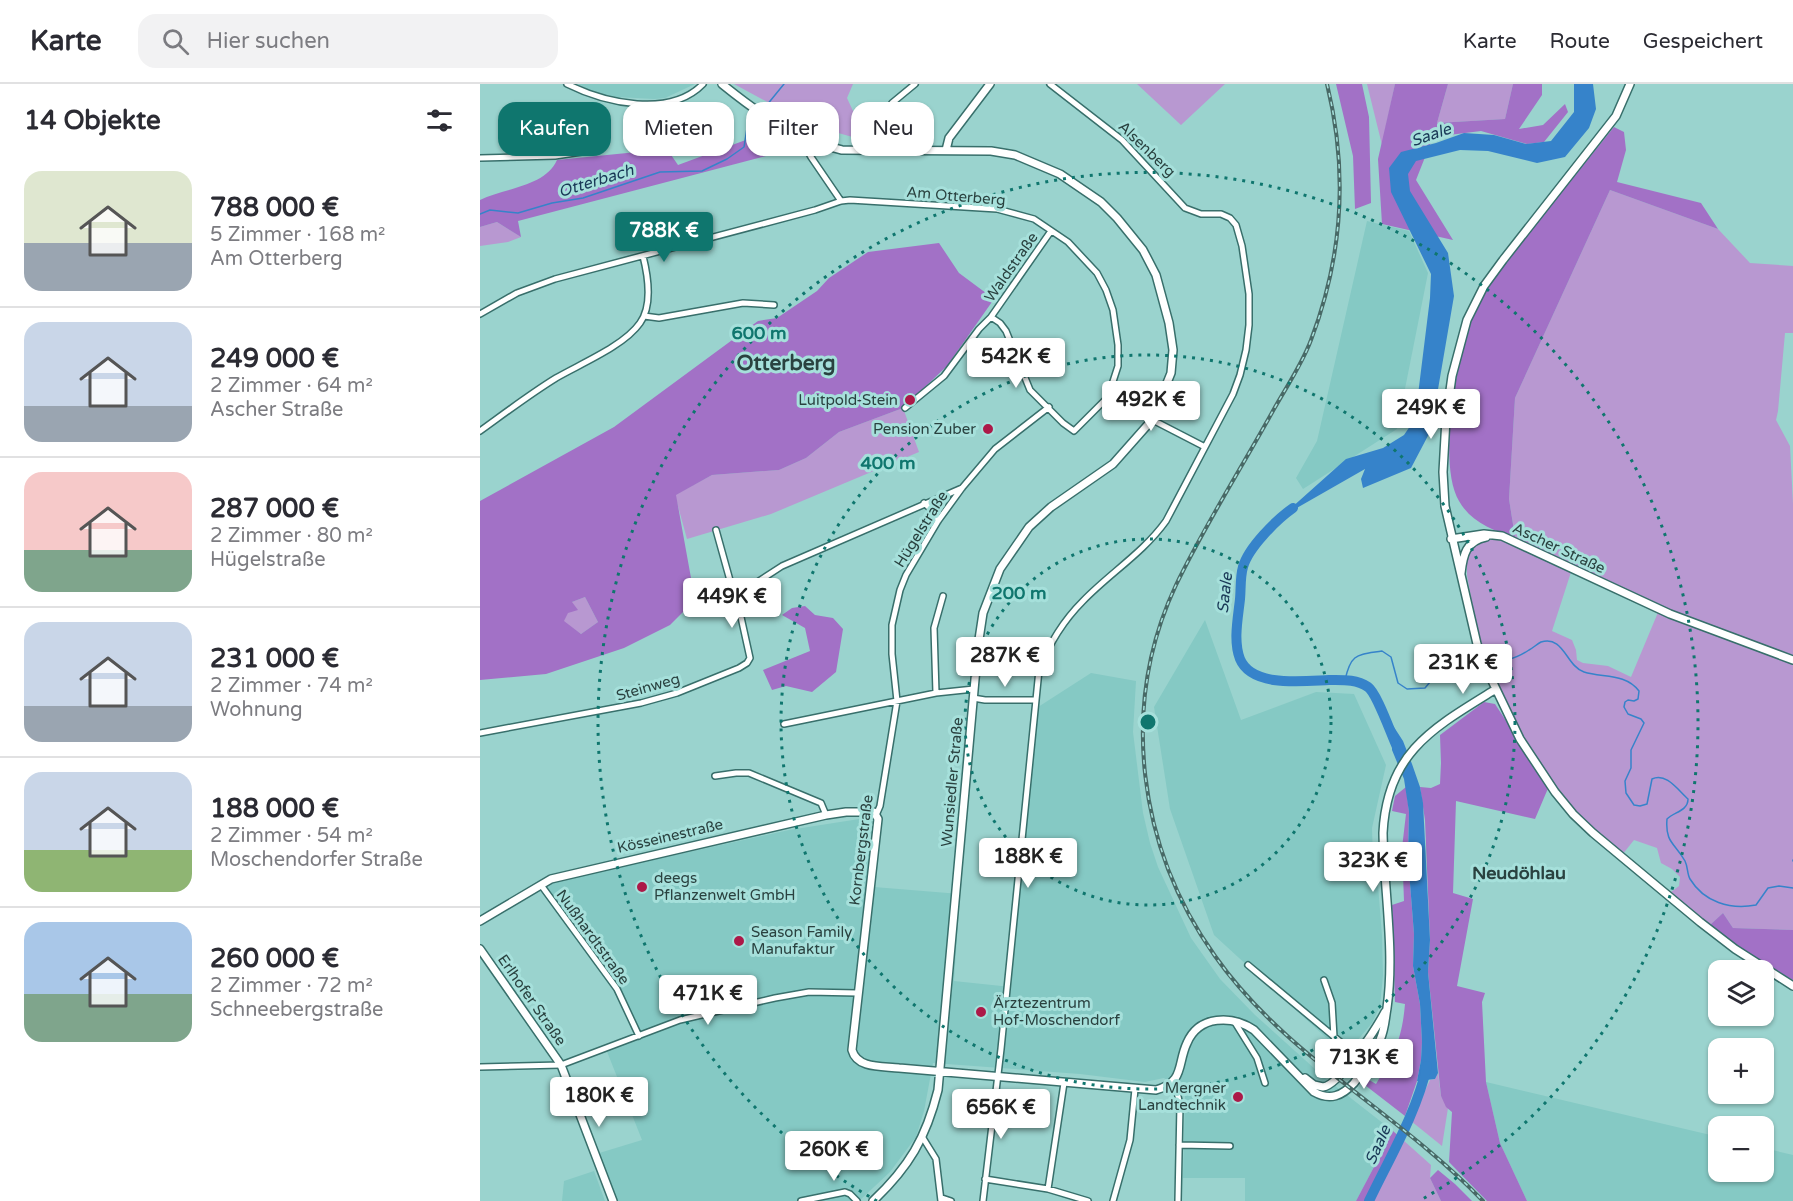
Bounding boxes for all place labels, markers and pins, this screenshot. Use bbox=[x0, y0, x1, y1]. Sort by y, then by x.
pin: 788K € bbox=[615, 212, 713, 263]
pin: 542K € bbox=[967, 338, 1065, 389]
pin: 492K € bbox=[1102, 381, 1200, 432]
pin: 249K € bbox=[1382, 389, 1480, 440]
place label: Luitpold-Stein bbox=[798, 391, 898, 409]
marker: Luitpold-Stein bbox=[903, 393, 917, 407]
place label: Pension Zuber bbox=[873, 420, 976, 438]
marker: Pension Zuber bbox=[981, 422, 995, 436]
pin: 449K € bbox=[683, 578, 781, 629]
pin: 287K € bbox=[956, 637, 1054, 688]
pin: 231K € bbox=[1414, 644, 1512, 695]
centre of rings bbox=[1138, 712, 1158, 732]
pin: 188K € bbox=[979, 838, 1077, 889]
pin: 323K € bbox=[1324, 842, 1422, 893]
place label: deegs Pflanzenwelt GmbH bbox=[654, 869, 795, 904]
marker: deegs Pflanzenwelt GmbH bbox=[635, 880, 649, 894]
place label: Season Family Manufaktur bbox=[751, 923, 852, 958]
marker: Season Family Manufaktur bbox=[732, 934, 746, 948]
pin: 471K € bbox=[659, 975, 757, 1026]
place label: Ärztezentrum Hof-Moschendorf bbox=[993, 994, 1120, 1029]
marker: Ärztezentrum Hof-Moschendorf bbox=[974, 1005, 988, 1019]
pin: 713K € bbox=[1315, 1039, 1413, 1090]
pin: 180K € bbox=[550, 1077, 648, 1128]
place label: Mergner Landtechnik bbox=[1138, 1079, 1226, 1114]
pin: 656K € bbox=[952, 1089, 1050, 1140]
marker: Mergner Landtechnik bbox=[1231, 1090, 1245, 1104]
pin: 260K € bbox=[785, 1131, 883, 1182]

